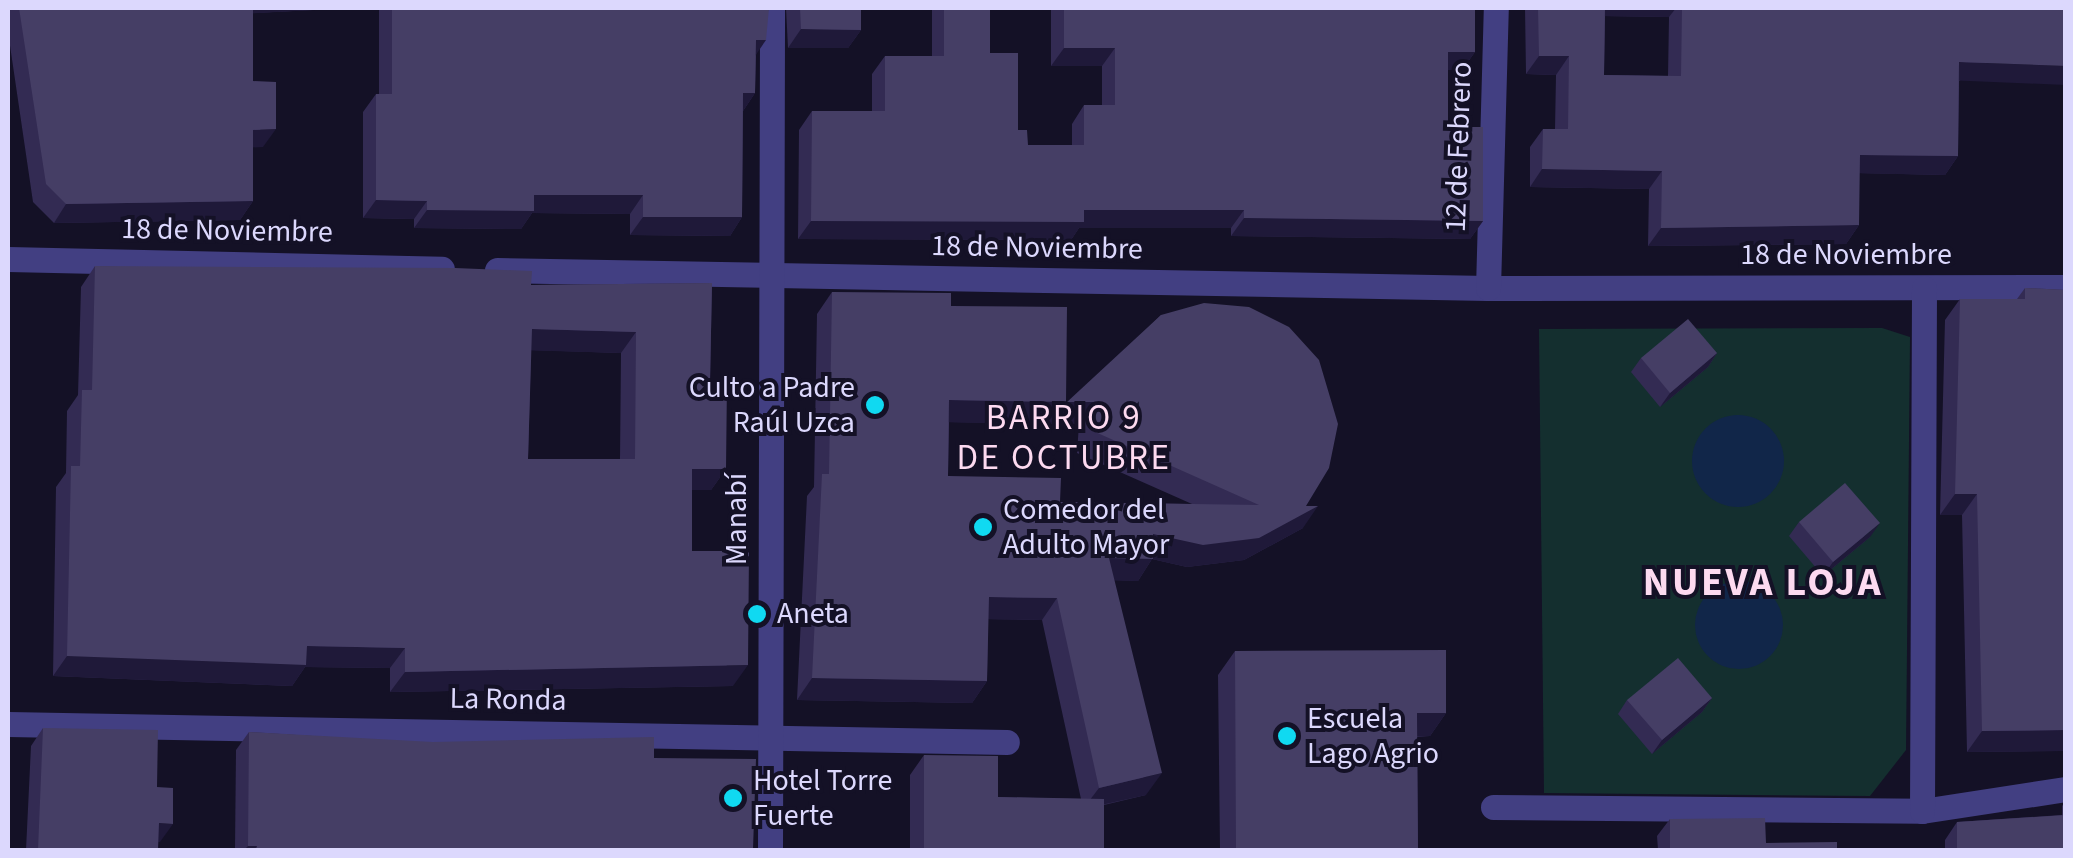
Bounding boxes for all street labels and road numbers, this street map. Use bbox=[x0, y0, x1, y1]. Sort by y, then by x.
street label: 12 de Febrero bbox=[1438, 61, 1480, 233]
street label: 18 de Noviembre bbox=[121, 211, 333, 251]
street label: 18 de Noviembre bbox=[931, 228, 1143, 268]
street label: 18 de Noviembre bbox=[1740, 237, 1952, 273]
street label: Manabí bbox=[719, 473, 755, 565]
street label: La Ronda bbox=[449, 681, 567, 719]

